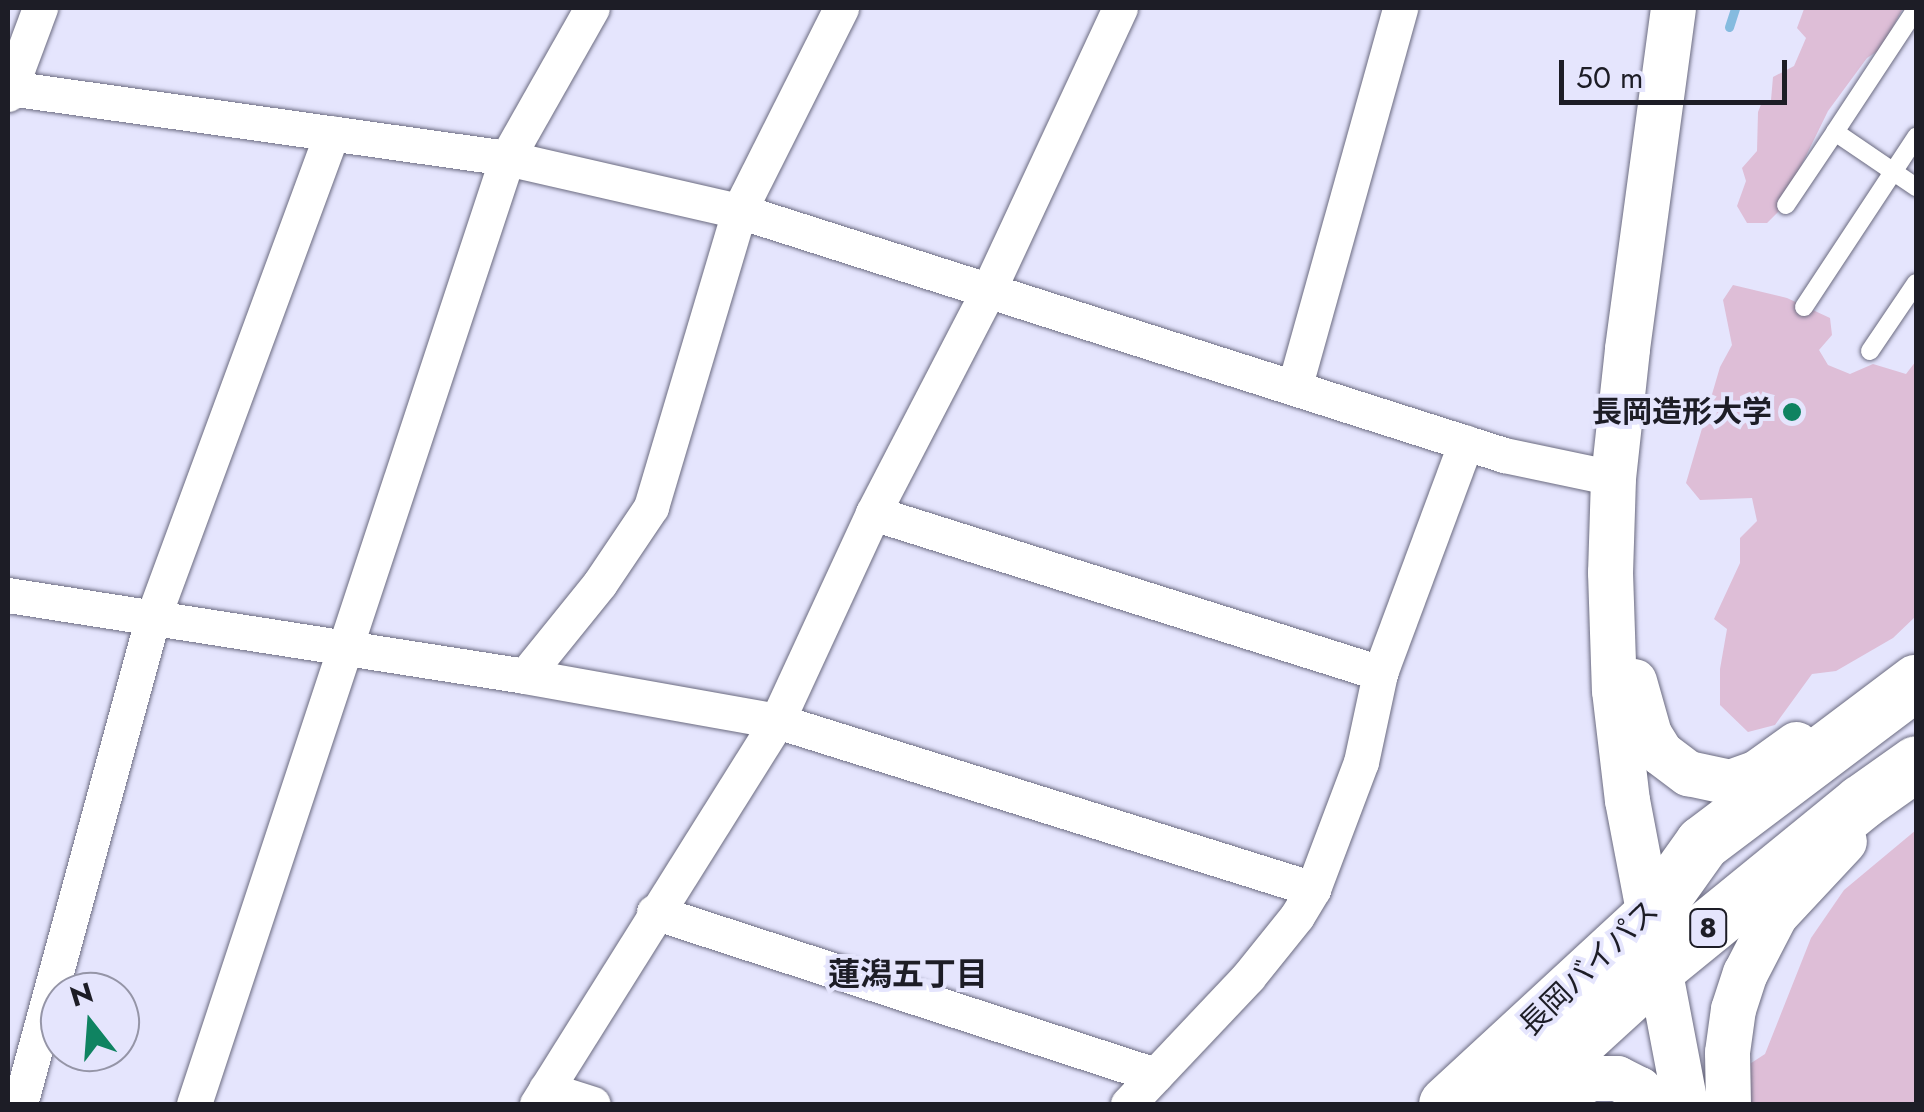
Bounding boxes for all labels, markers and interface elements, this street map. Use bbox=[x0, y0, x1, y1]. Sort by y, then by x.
scale bar bbox=[1564, 40, 1792, 102]
text: 50 m bbox=[1576, 56, 1643, 99]
place label: 長岡造形大学 bbox=[1592, 394, 1772, 430]
marker: 長岡造形大学 bbox=[1781, 401, 1803, 423]
street label: 長岡バイパス bbox=[1512, 893, 1666, 1043]
road number: 8 bbox=[1688, 905, 1728, 951]
district label: 蓮潟五丁目 bbox=[828, 955, 988, 993]
north arrow bbox=[40, 972, 140, 1072]
text: N bbox=[65, 972, 98, 1018]

